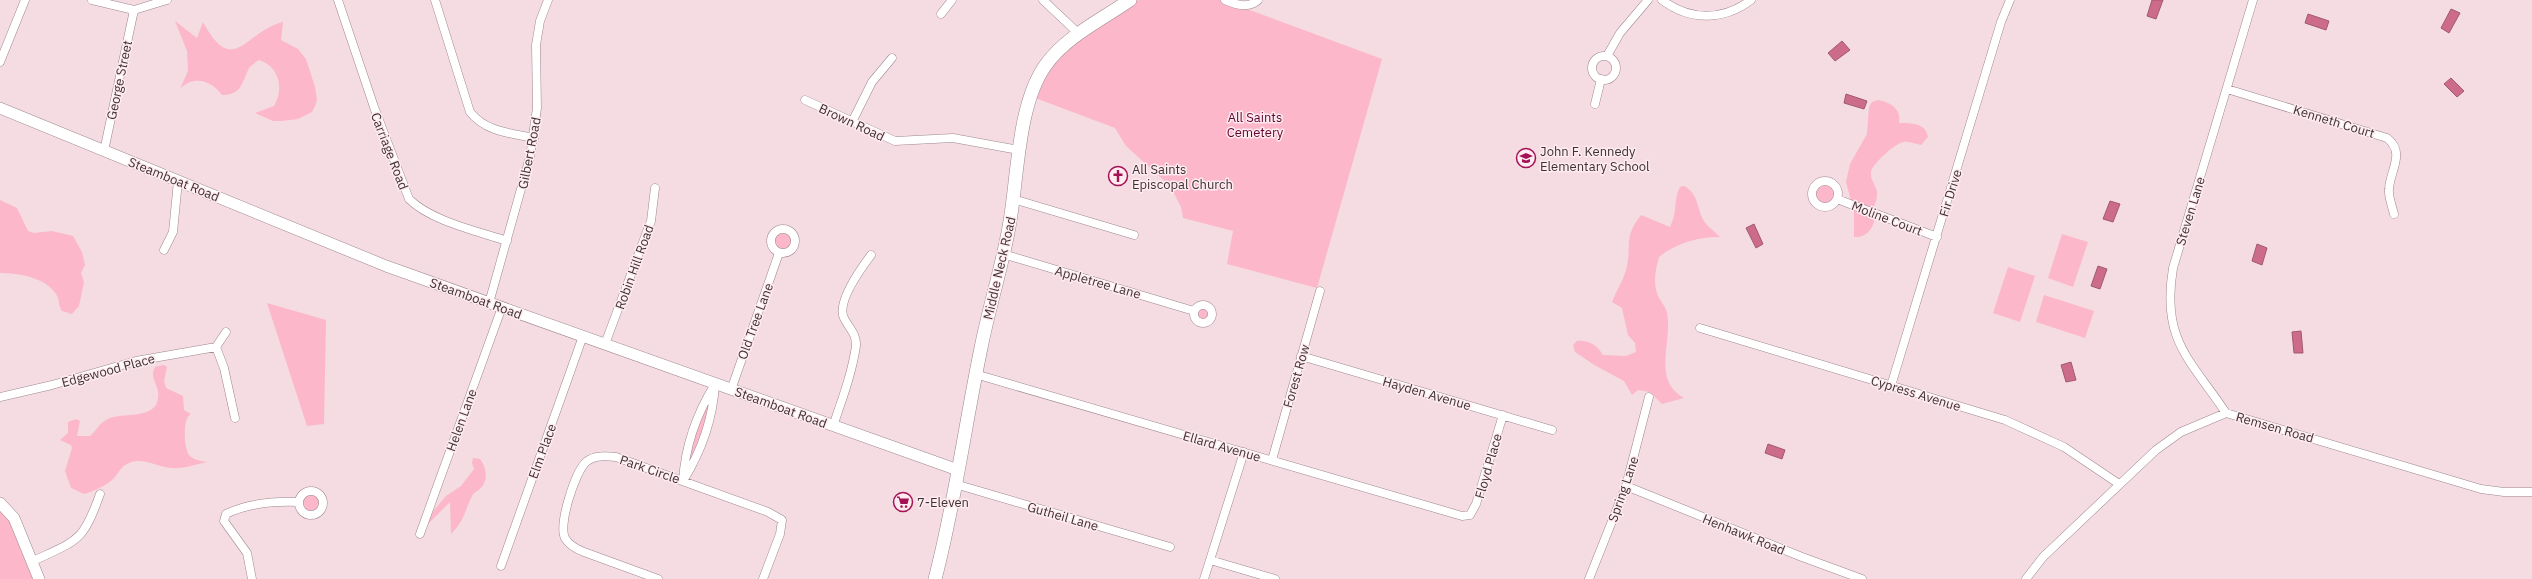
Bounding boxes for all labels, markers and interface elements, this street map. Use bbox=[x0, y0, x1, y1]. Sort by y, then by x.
street label: George Street bbox=[103, 39, 136, 121]
street label: Brown Road bbox=[816, 100, 887, 145]
street label: Kenneth Court bbox=[2291, 101, 2377, 142]
park label: All Saints Cemetery bbox=[1227, 109, 1284, 141]
street label: Carriage Road bbox=[367, 110, 412, 192]
street label: Gilbert Road bbox=[514, 116, 545, 190]
place label: John F. Kennedy Elementary School bbox=[1540, 143, 1650, 175]
school or university icon: John F. Kennedy Elementary School bbox=[1515, 147, 1537, 169]
street label: Steamboat Road bbox=[126, 153, 222, 205]
place label: All Saints Episcopal Church bbox=[1132, 161, 1233, 193]
church icon: All Saints Episcopal Church bbox=[1107, 165, 1129, 187]
street label: Fir Drive bbox=[1935, 167, 1966, 219]
street label: Steven Lane bbox=[2172, 175, 2209, 248]
street label: Moline Court bbox=[1849, 197, 1925, 240]
street label: Middle Neck Road bbox=[979, 215, 1020, 321]
street label: Robin Hill Road bbox=[611, 222, 658, 312]
street label: Appletree Lane bbox=[1053, 262, 1143, 303]
street label: Steamboat Road bbox=[427, 274, 524, 323]
street label: Old Tree Lane bbox=[734, 281, 777, 362]
street label: Forest Row bbox=[1279, 342, 1314, 410]
street label: Edgewood Place bbox=[60, 350, 157, 391]
street label: Cypress Avenue bbox=[1869, 372, 1963, 415]
street label: Hayden Avenue bbox=[1381, 373, 1473, 414]
street label: Steamboat Road bbox=[732, 383, 829, 432]
street label: Helen Lane bbox=[442, 387, 481, 454]
street label: Remsen Road bbox=[2234, 408, 2316, 447]
street label: Elm Place bbox=[525, 421, 560, 481]
street label: Ellard Avenue bbox=[1181, 427, 1263, 466]
street label: Floyd Place bbox=[1471, 432, 1506, 501]
street label: Park Circle bbox=[617, 451, 682, 488]
street label: Spring Lane bbox=[1604, 454, 1643, 524]
supermarket icon: 7-Eleven bbox=[892, 491, 914, 513]
place label: 7-Eleven bbox=[917, 494, 969, 511]
street label: Gutheil Lane bbox=[1025, 498, 1100, 535]
street label: Henhawk Road bbox=[1700, 510, 1788, 559]

